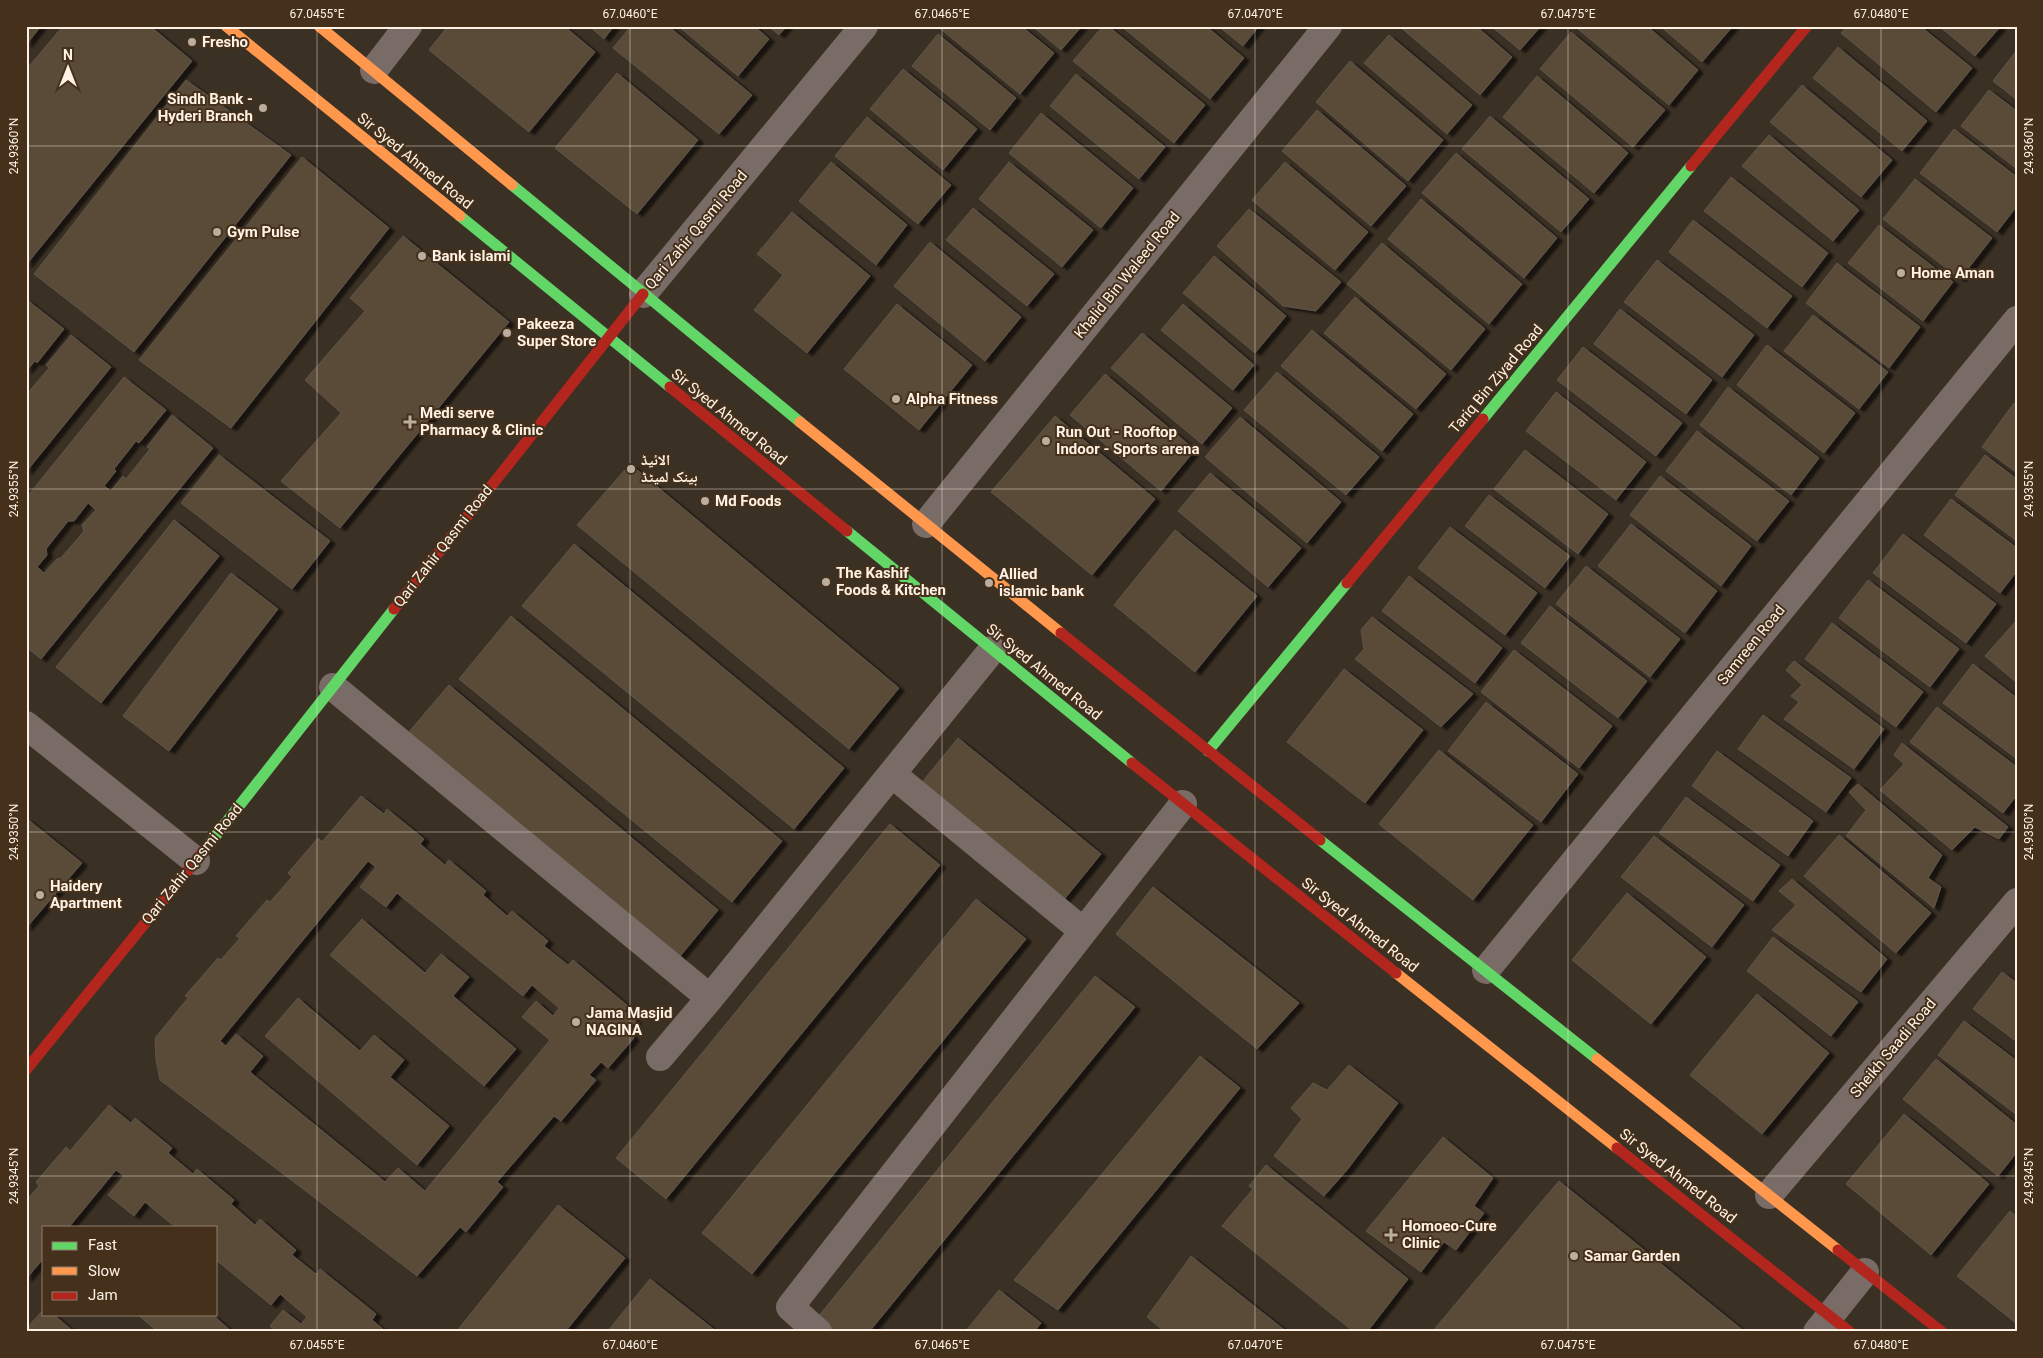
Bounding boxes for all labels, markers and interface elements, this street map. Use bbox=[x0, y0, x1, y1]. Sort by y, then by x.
text: 67.0455°E bbox=[290, 7, 345, 21]
text: 67.0460°E bbox=[603, 7, 658, 21]
text: 67.0465°E bbox=[915, 7, 970, 21]
text: 67.0470°E bbox=[1228, 7, 1283, 21]
text: 67.0475°E bbox=[1541, 7, 1596, 21]
text: 67.0480°E bbox=[1854, 7, 1909, 21]
place label: Fresho bbox=[202, 33, 248, 51]
marker: Fresho bbox=[186, 36, 198, 48]
north arrow bbox=[42, 42, 92, 92]
text: N bbox=[63, 47, 73, 63]
place label: Sindh Bank - Hyderi Branch bbox=[158, 90, 253, 125]
marker: Sindh Bank - Hyderi Branch bbox=[257, 102, 269, 114]
street label: Sir Syed Ahmed Road bbox=[354, 109, 476, 213]
text: 24.9360°N bbox=[7, 118, 21, 174]
text: 24.9360°N bbox=[2022, 118, 2036, 174]
street label: Qari Zahir Qasmi Road bbox=[641, 167, 751, 293]
street label: Khalid Bin Waleed Road bbox=[1070, 208, 1184, 342]
place label: Gym Pulse bbox=[227, 223, 299, 241]
marker: Gym Pulse bbox=[211, 226, 223, 238]
place label: Bank islami bbox=[432, 247, 510, 265]
marker: Bank islami bbox=[416, 250, 428, 262]
place label: Home Aman bbox=[1911, 264, 1994, 282]
marker: Home Aman bbox=[1895, 267, 1907, 279]
place label: Pakeeza Super Store bbox=[517, 315, 596, 350]
street label: Tariq Bin Ziyad Road bbox=[1445, 321, 1547, 437]
marker: Pakeeza Super Store bbox=[501, 327, 513, 339]
street label: Sir Syed Ahmed Road bbox=[668, 365, 790, 469]
place label: Alpha Fitness bbox=[906, 390, 998, 408]
marker: Alpha Fitness bbox=[890, 393, 902, 405]
place label: Medi serve Pharmacy & Clinic bbox=[420, 404, 543, 439]
marker: Medi serve Pharmacy & Clinic bbox=[404, 416, 416, 428]
place label: Run Out - Rooftop Indoor - Sports arena bbox=[1056, 423, 1199, 458]
marker: Run Out - Rooftop Indoor - Sports arena bbox=[1040, 435, 1052, 447]
place label: الائیڈ بینک لمیٹڈ bbox=[641, 451, 698, 486]
text: 24.9355°N bbox=[7, 461, 21, 517]
text: 24.9355°N bbox=[2022, 461, 2036, 517]
marker: الائیڈ بینک لمیٹڈ bbox=[625, 463, 637, 475]
street label: Qari Zahir Qasmi Road bbox=[390, 481, 496, 611]
place label: Md Foods bbox=[715, 492, 782, 510]
marker: Md Foods bbox=[699, 495, 711, 507]
place label: The Kashif Foods & Kitchen bbox=[836, 564, 946, 599]
place label: Allied islamic bank bbox=[999, 565, 1085, 600]
marker: The Kashif Foods & Kitchen bbox=[820, 576, 832, 588]
marker: Allied islamic bank bbox=[983, 577, 995, 589]
street label: Samreen Road bbox=[1713, 601, 1789, 689]
street label: Sir Syed Ahmed Road bbox=[983, 620, 1105, 724]
street label: Qari Zahir Qasmi Road bbox=[138, 800, 246, 928]
text: 24.9350°N bbox=[7, 804, 21, 860]
text: 24.9350°N bbox=[2022, 804, 2036, 860]
street label: Sir Syed Ahmed Road bbox=[1298, 874, 1422, 976]
place label: Haidery Apartment bbox=[50, 877, 122, 912]
marker: Haidery Apartment bbox=[34, 889, 46, 901]
street label: Sheikh Saadi Road bbox=[1846, 995, 1940, 1101]
place label: Jama Masjid NAGINA bbox=[586, 1004, 672, 1039]
marker: Jama Masjid NAGINA bbox=[570, 1016, 582, 1028]
street label: Sir Syed Ahmed Road bbox=[1616, 1125, 1740, 1227]
text: 24.9345°N bbox=[7, 1148, 21, 1204]
text: 24.9345°N bbox=[2022, 1148, 2036, 1204]
place label: Homoeo-Cure Clinic bbox=[1402, 1217, 1497, 1252]
legend bbox=[42, 1226, 218, 1316]
marker: Homoeo-Cure Clinic bbox=[1384, 1228, 1398, 1242]
text: Fast bbox=[88, 1236, 117, 1254]
place label: Samar Garden bbox=[1584, 1247, 1680, 1265]
marker: Samar Garden bbox=[1568, 1250, 1580, 1262]
text: Slow bbox=[88, 1262, 120, 1280]
text: Jam bbox=[88, 1286, 118, 1304]
text: 67.0455°E bbox=[290, 1338, 345, 1352]
text: 67.0460°E bbox=[603, 1338, 658, 1352]
text: 67.0465°E bbox=[915, 1338, 970, 1352]
text: 67.0470°E bbox=[1228, 1338, 1283, 1352]
text: 67.0475°E bbox=[1541, 1338, 1596, 1352]
text: 67.0480°E bbox=[1854, 1338, 1909, 1352]

